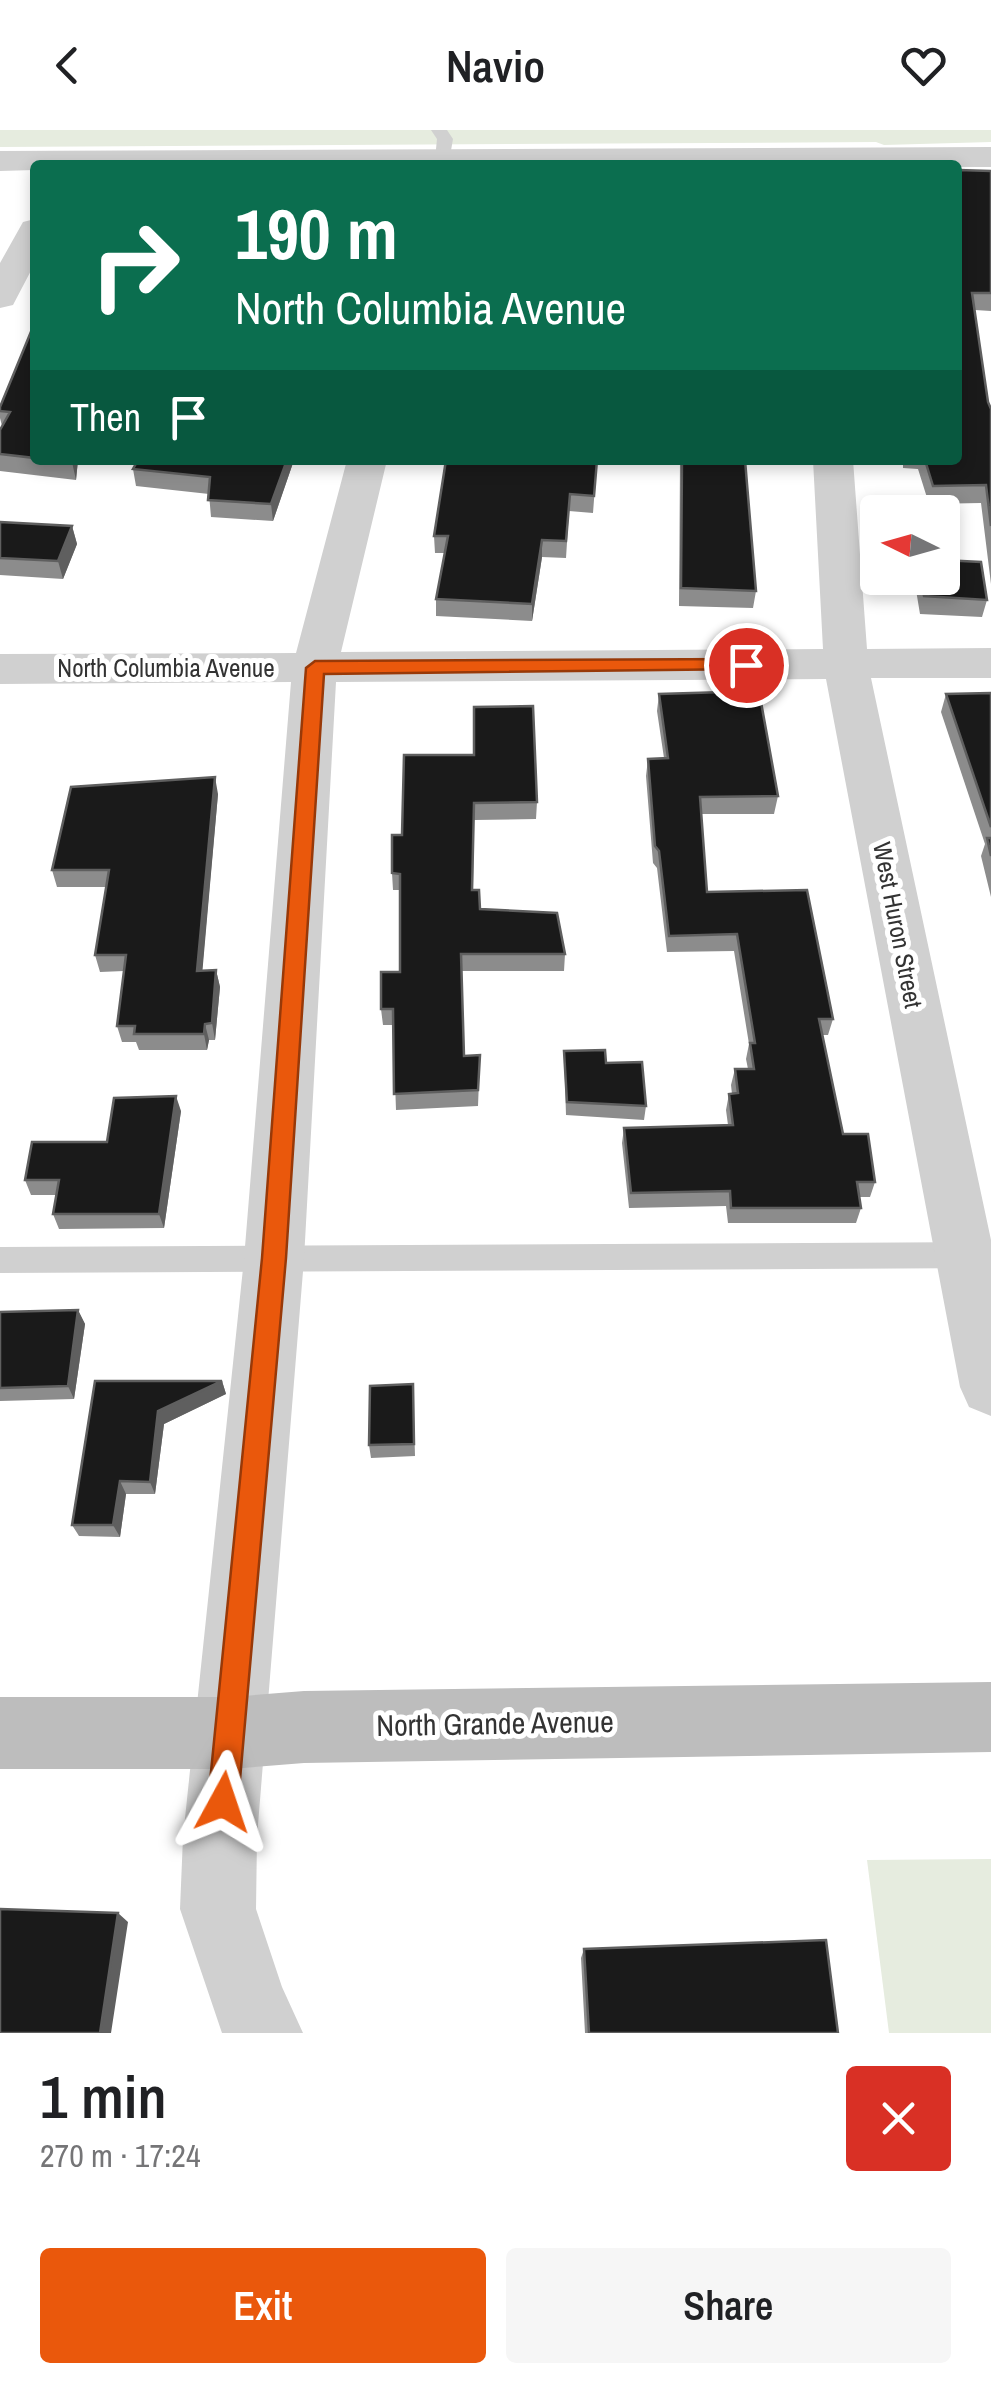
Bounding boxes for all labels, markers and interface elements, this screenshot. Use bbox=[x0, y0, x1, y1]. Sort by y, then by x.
text: Navio bbox=[446, 35, 545, 96]
icon: back bbox=[40, 38, 95, 93]
icon: heart bbox=[896, 38, 951, 93]
text: 190 m bbox=[235, 187, 398, 281]
icon: right bbox=[70, 200, 200, 330]
text: North Columbia Avenue bbox=[235, 277, 626, 338]
icon: arrive bbox=[161, 390, 216, 445]
text: Then bbox=[70, 392, 141, 443]
north arrow bbox=[860, 495, 960, 595]
map controls bbox=[860, 495, 960, 595]
pin bbox=[704, 623, 789, 708]
icon: arrive bbox=[719, 638, 774, 693]
street label: North Columbia Avenue bbox=[57, 651, 275, 685]
street label: West Huron Street bbox=[865, 839, 931, 1011]
street label: North Grande Avenue bbox=[376, 1701, 614, 1745]
position arrow bbox=[171, 1750, 275, 1854]
text: 1 min bbox=[40, 2056, 167, 2137]
button: close bbox=[846, 2066, 951, 2171]
text: 270 m · 17:24 bbox=[40, 2134, 200, 2177]
button: Exit bbox=[40, 2248, 486, 2363]
button: Share bbox=[506, 2248, 951, 2363]

